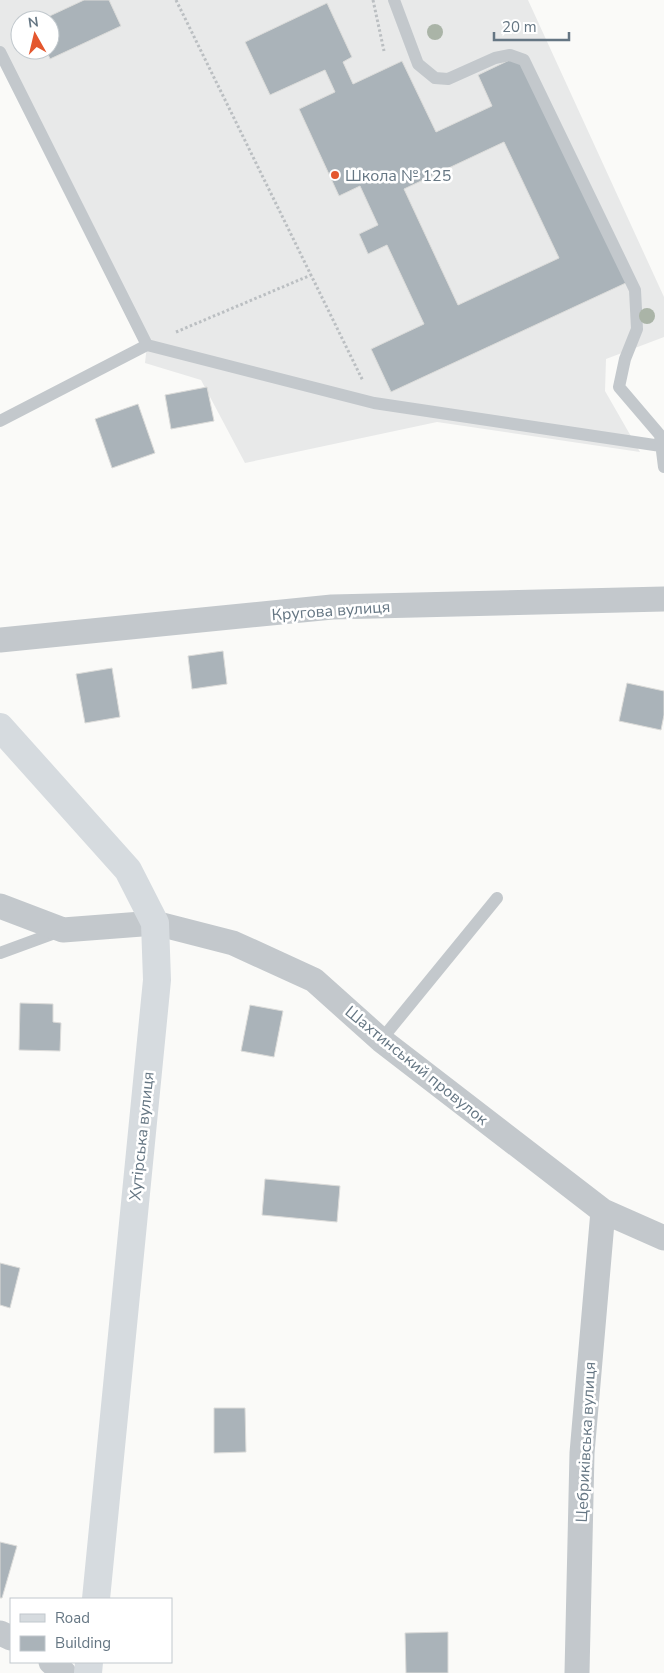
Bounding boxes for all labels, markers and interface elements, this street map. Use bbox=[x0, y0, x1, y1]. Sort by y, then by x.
north arrow bbox=[10, 10, 60, 60]
scale bar bbox=[494, 10, 569, 42]
text: N bbox=[27, 12, 40, 33]
text: 20 m bbox=[502, 17, 537, 37]
place label: Школа № 125 bbox=[345, 165, 451, 187]
marker: Школа № 125 bbox=[329, 169, 341, 181]
street label: Кругова вулиця bbox=[271, 596, 391, 626]
street label: Шахтинський провулок bbox=[340, 1001, 493, 1131]
street label: Хутірська вулиця bbox=[124, 1070, 160, 1202]
street label: Цебриківська вулиця bbox=[571, 1361, 601, 1523]
legend bbox=[10, 1598, 172, 1663]
text: Road bbox=[55, 1608, 90, 1628]
text: Building bbox=[55, 1633, 111, 1653]

